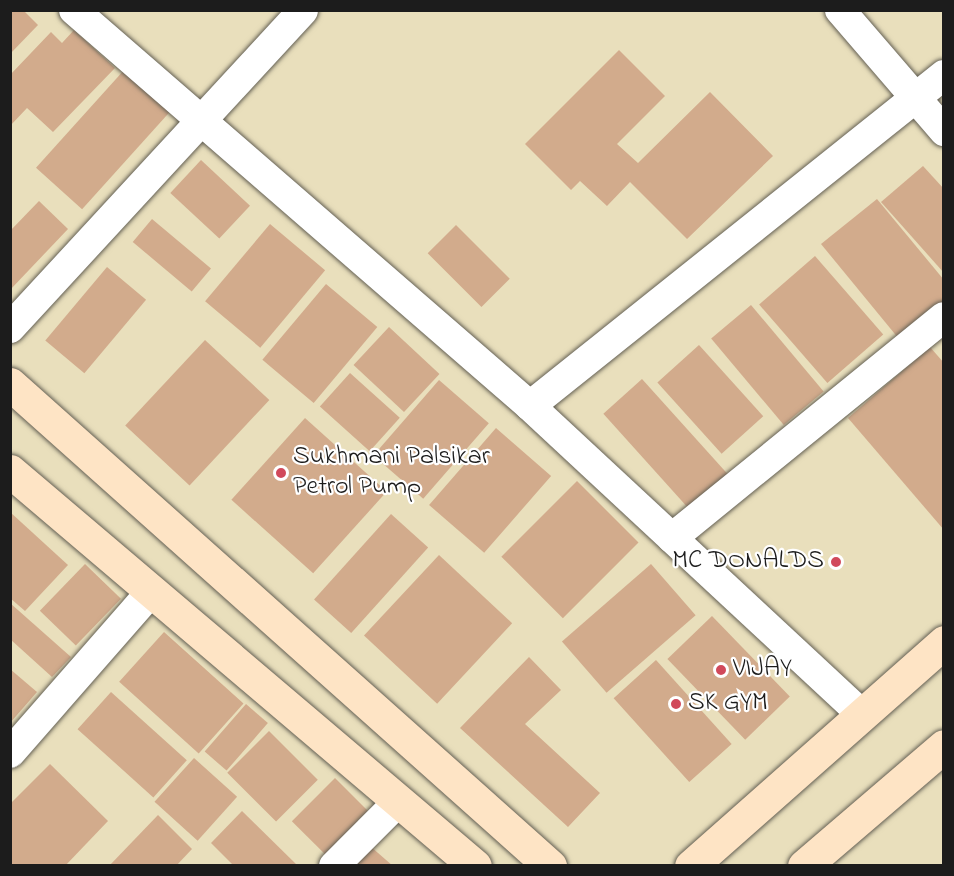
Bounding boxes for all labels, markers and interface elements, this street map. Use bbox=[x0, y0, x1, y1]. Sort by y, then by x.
place label: Sukhmani Palsikar Petrol Pump bbox=[293, 442, 490, 503]
marker: Sukhmani Palsikar Petrol Pump bbox=[274, 466, 288, 480]
place label: MC DONALDS bbox=[672, 546, 824, 578]
marker: MC DONALDS bbox=[829, 555, 843, 569]
place label: VIJAY bbox=[733, 654, 792, 686]
marker: VIJAY bbox=[714, 663, 728, 677]
place label: SK GYM bbox=[688, 688, 768, 720]
marker: SK GYM bbox=[669, 697, 683, 711]

